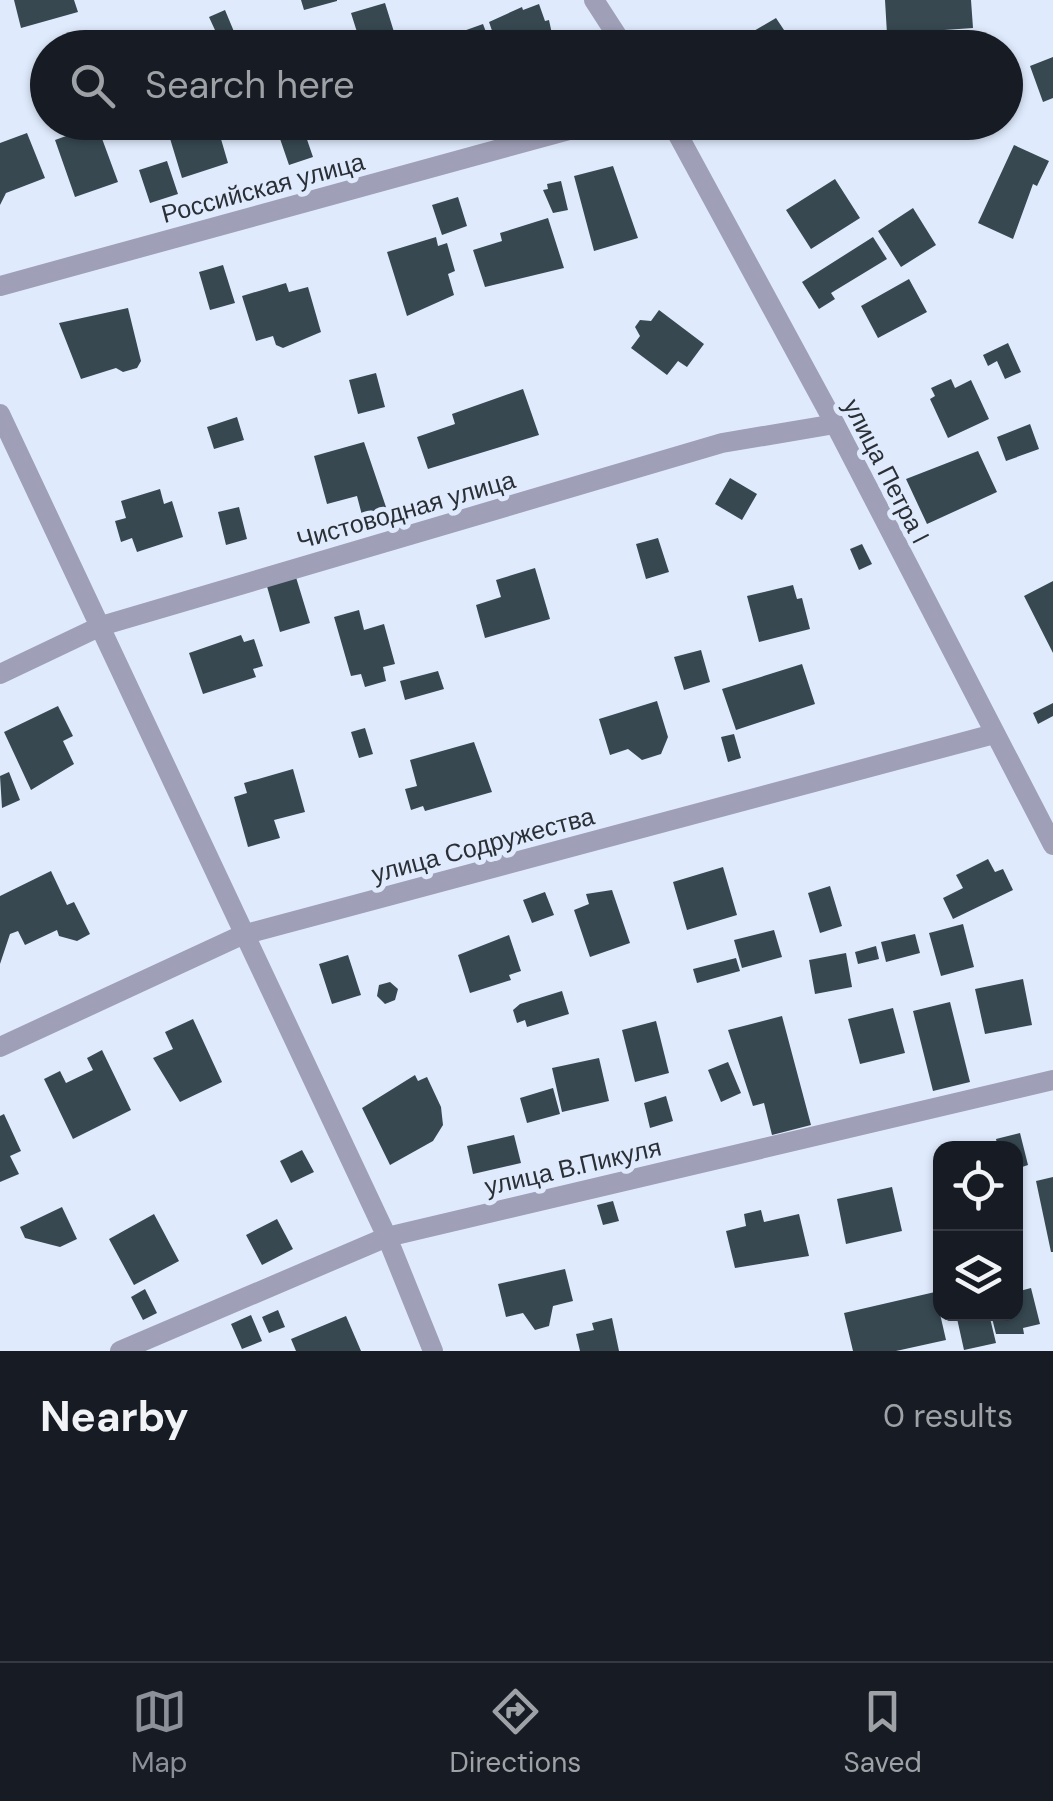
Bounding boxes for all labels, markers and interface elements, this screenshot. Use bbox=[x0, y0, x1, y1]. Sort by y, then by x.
search box bbox=[30, 30, 1023, 140]
icon: search bbox=[65, 58, 120, 113]
text: Search here bbox=[145, 60, 355, 110]
street label: Российская улица bbox=[158, 145, 368, 231]
street label: улица Петра I bbox=[835, 393, 937, 549]
street label: Чистоводная улица bbox=[293, 463, 519, 557]
street label: улица Содружества bbox=[368, 799, 598, 891]
street label: улица В.Пикуля bbox=[481, 1131, 665, 1203]
map controls bbox=[933, 1141, 1023, 1321]
button: locate bbox=[933, 1141, 1023, 1231]
button: layers bbox=[933, 1231, 1023, 1321]
text: Nearby bbox=[40, 1389, 189, 1444]
text: 0 results bbox=[883, 1395, 1013, 1437]
tab: Map bbox=[131, 1684, 187, 1781]
tab: Directions bbox=[450, 1684, 581, 1781]
tab: Saved bbox=[843, 1684, 922, 1781]

